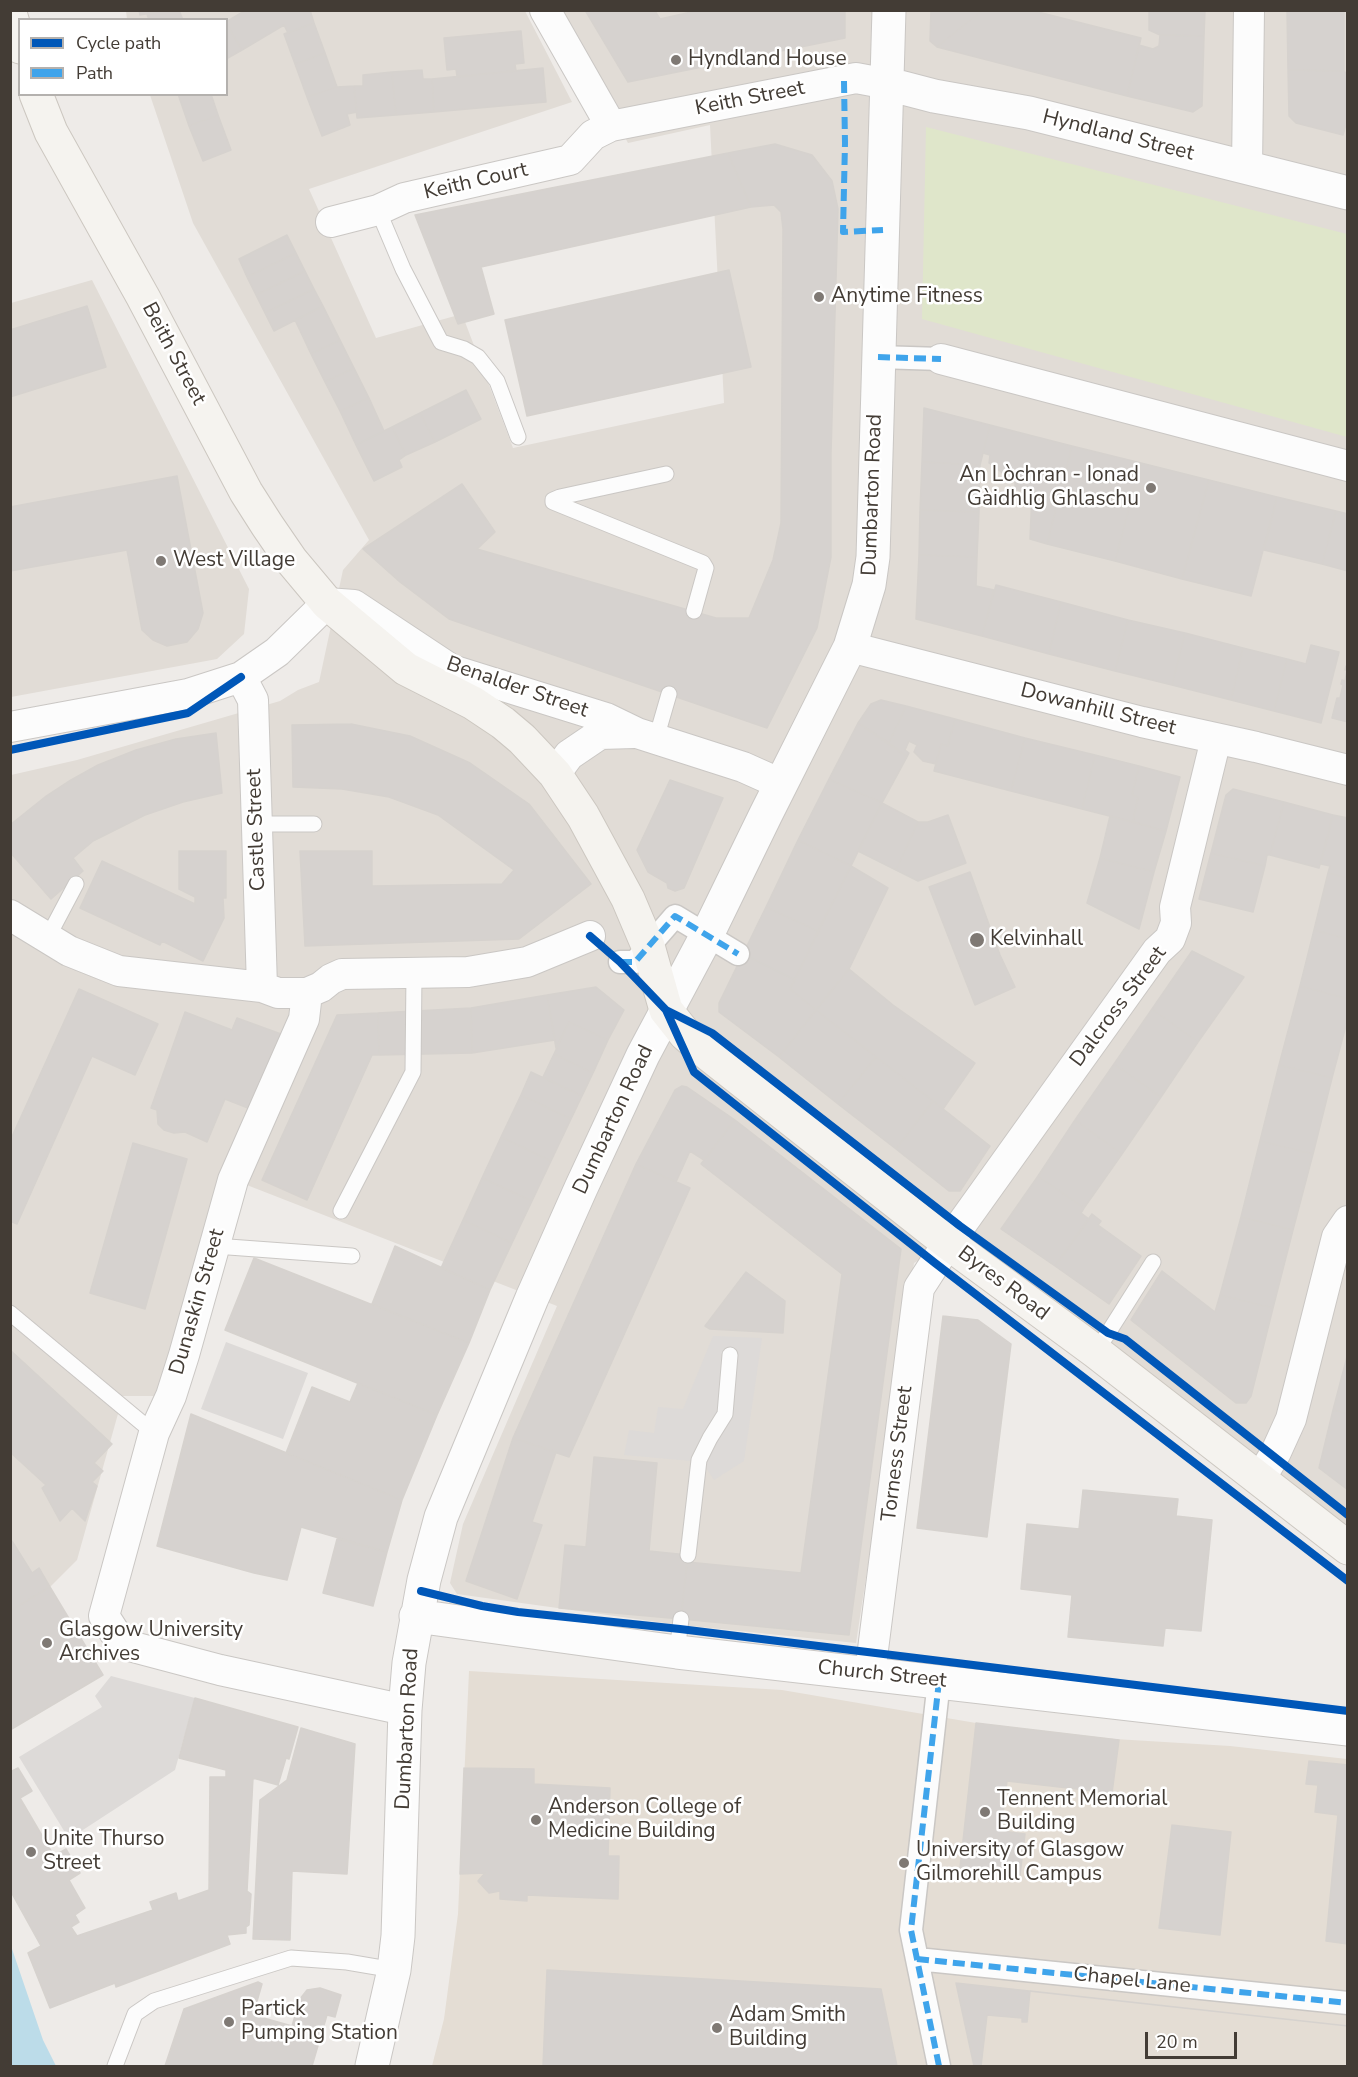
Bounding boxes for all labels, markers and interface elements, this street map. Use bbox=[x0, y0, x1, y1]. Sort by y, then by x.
legend bbox=[18, 18, 228, 96]
text: Cycle path bbox=[76, 31, 161, 55]
place label: Hyndland House bbox=[688, 47, 847, 73]
marker: Hyndland House bbox=[669, 53, 683, 67]
text: Path bbox=[76, 61, 113, 85]
street label: Keith Street bbox=[693, 76, 807, 122]
street label: Hyndland Street bbox=[1040, 105, 1196, 167]
street label: Keith Court bbox=[422, 158, 530, 206]
place label: Anytime Fitness bbox=[831, 284, 983, 310]
marker: Anytime Fitness bbox=[812, 290, 826, 304]
street label: Beith Street bbox=[136, 299, 210, 409]
street label: Dumbarton Road bbox=[858, 414, 888, 576]
place label: An Lòchran - Ionad Gàidhlig Ghlaschu bbox=[959, 463, 1139, 513]
marker: An Lòchran - Ionad Gàidhlig Ghlaschu bbox=[1144, 481, 1158, 495]
place label: West Village bbox=[173, 548, 295, 574]
marker: West Village bbox=[154, 554, 168, 568]
street label: Benalder Street bbox=[443, 652, 591, 724]
street label: Dowanhill Street bbox=[1018, 678, 1178, 742]
street label: Castle Street bbox=[242, 768, 272, 892]
place label: Kelvinhall bbox=[990, 927, 1083, 953]
marker: Kelvinhall bbox=[968, 931, 986, 949]
street label: Dalcross Street bbox=[1065, 942, 1173, 1072]
street label: Dumbarton Road bbox=[568, 1041, 660, 1199]
street label: Dunaskin Street bbox=[165, 1226, 231, 1378]
street label: Byres Road bbox=[952, 1241, 1054, 1327]
street label: Torness Street bbox=[877, 1385, 919, 1523]
place label: Glasgow University Archives bbox=[59, 1618, 243, 1668]
marker: Glasgow University Archives bbox=[40, 1636, 54, 1650]
street label: Dumbarton Road bbox=[391, 1648, 425, 1810]
street label: Church Street bbox=[816, 1656, 948, 1694]
place label: Tennent Memorial Building bbox=[997, 1787, 1167, 1837]
place label: Anderson College of Medicine Building bbox=[548, 1795, 741, 1845]
marker: Tennent Memorial Building bbox=[978, 1805, 992, 1819]
marker: Anderson College of Medicine Building bbox=[529, 1813, 543, 1827]
place label: Unite Thurso Street bbox=[43, 1827, 164, 1877]
place label: University of Glasgow Gilmorehill Campus bbox=[916, 1838, 1124, 1888]
marker: Unite Thurso Street bbox=[24, 1845, 38, 1859]
marker: University of Glasgow Gilmorehill Campus bbox=[897, 1856, 911, 1870]
street label: Chapel Lane bbox=[1072, 1962, 1192, 2000]
place label: Partick Pumping Station bbox=[241, 1997, 398, 2047]
place label: Adam Smith Building bbox=[729, 2003, 846, 2053]
marker: Partick Pumping Station bbox=[222, 2015, 236, 2029]
scale bar bbox=[1148, 2020, 1240, 2058]
marker: Adam Smith Building bbox=[710, 2021, 724, 2035]
text: 20 m bbox=[1156, 2030, 1198, 2054]

